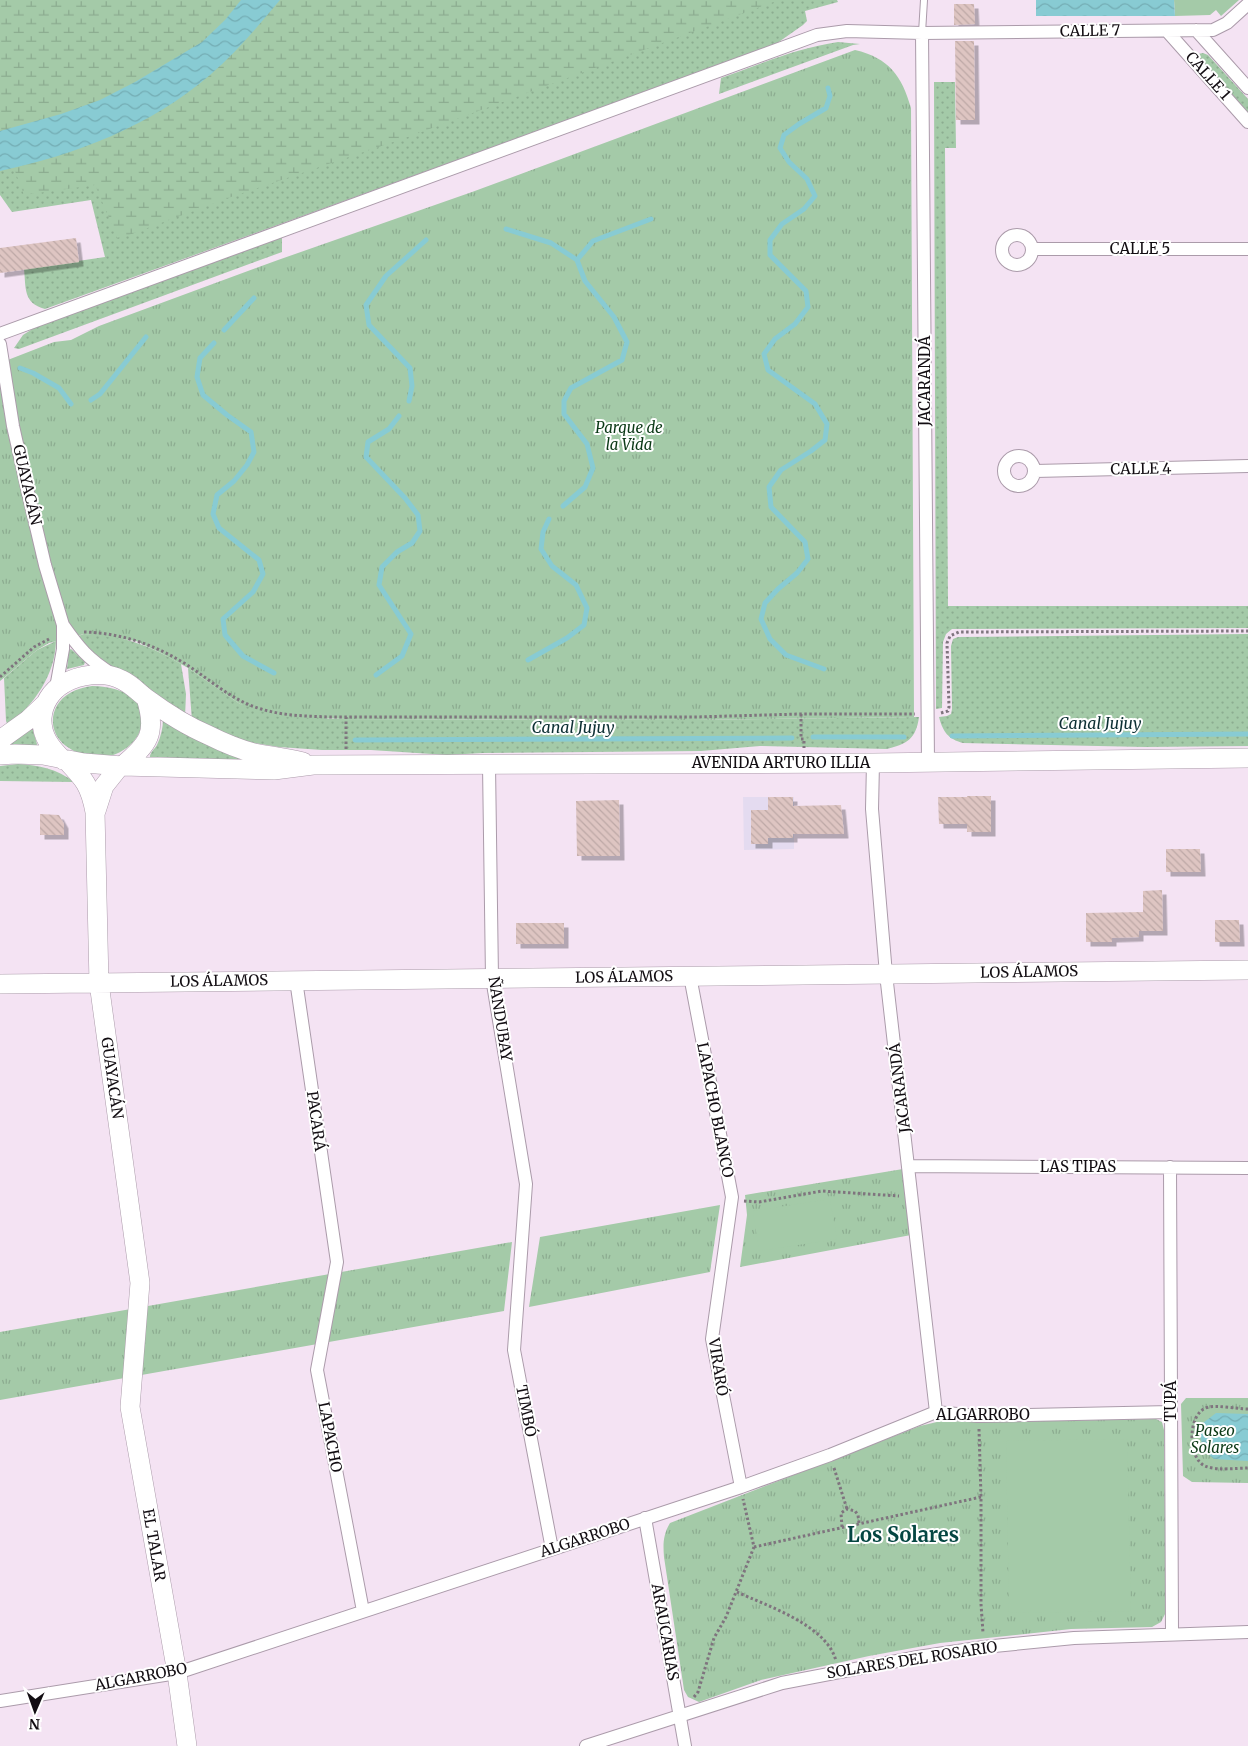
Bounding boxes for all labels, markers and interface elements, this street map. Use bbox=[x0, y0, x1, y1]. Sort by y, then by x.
street label: CALLE 7 bbox=[1060, 20, 1121, 41]
street label: CALLE 1 bbox=[1182, 48, 1235, 104]
street label: CALLE 5 bbox=[1110, 239, 1170, 258]
street label: JACARANDÁ bbox=[914, 335, 934, 427]
park label: Parque de la Vida bbox=[595, 418, 663, 454]
street label: GUAYACÁN bbox=[9, 442, 47, 527]
street label: CALLE 4 bbox=[1110, 458, 1172, 479]
water label: Canal Jujuy bbox=[1058, 713, 1142, 733]
water label: Canal Jujuy bbox=[531, 717, 615, 737]
street label: AVENIDA ARTURO ILLIA bbox=[691, 753, 871, 772]
street label: LOS ÁLAMOS bbox=[980, 960, 1078, 982]
street label: LOS ÁLAMOS bbox=[575, 965, 673, 987]
street label: LOS ÁLAMOS bbox=[170, 969, 268, 991]
street label: ÑANDUBAY bbox=[484, 975, 517, 1063]
street label: GUAYACÁN bbox=[97, 1036, 129, 1120]
street label: LAPACHO BLANCO bbox=[693, 1041, 738, 1179]
street label: JACARANDÁ bbox=[884, 1042, 915, 1135]
street label: PACARÁ bbox=[303, 1089, 331, 1153]
street label: LAS TIPAS bbox=[1040, 1157, 1116, 1176]
street label: VIRARÓ bbox=[704, 1335, 733, 1397]
street label: TUPÁ bbox=[1160, 1380, 1180, 1421]
street label: TIMBÓ bbox=[512, 1383, 542, 1438]
street label: LAPACHO bbox=[314, 1400, 347, 1474]
street label: ALGARROBO bbox=[935, 1405, 1030, 1424]
park label: Paseo Solares bbox=[1191, 1421, 1239, 1457]
street label: EL TALAR bbox=[139, 1507, 170, 1583]
street label: ALGARROBO bbox=[536, 1514, 633, 1561]
district label: Los Solares bbox=[847, 1522, 959, 1547]
street label: ARAUCARIAS bbox=[647, 1581, 683, 1682]
street label: SOLARES DEL ROSARIO bbox=[825, 1637, 999, 1682]
street label: ALGARROBO bbox=[92, 1658, 189, 1695]
north arrow bbox=[10, 1686, 60, 1736]
text: N bbox=[29, 1715, 40, 1733]

